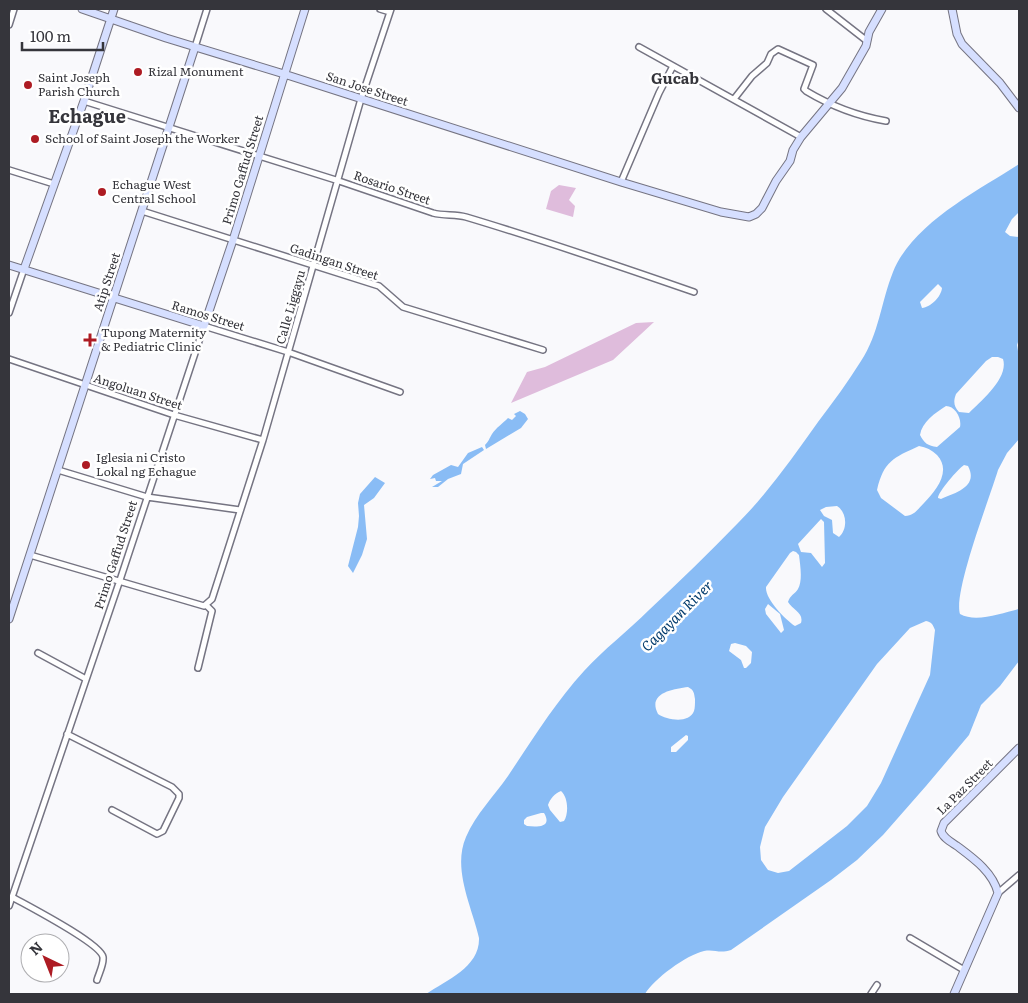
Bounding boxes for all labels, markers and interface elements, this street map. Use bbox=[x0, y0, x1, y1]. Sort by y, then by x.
scale bar bbox=[22, 20, 104, 52]
text: 100 m bbox=[30, 24, 71, 47]
place label: Rizal Monument bbox=[148, 62, 244, 80]
marker: Rizal Monument bbox=[132, 66, 144, 78]
street label: San Jose Street bbox=[324, 66, 411, 110]
district label: Gucab bbox=[651, 66, 699, 89]
place label: Saint Joseph Parish Church bbox=[38, 68, 120, 100]
marker: Saint Joseph Parish Church bbox=[22, 79, 34, 91]
district label: Echague bbox=[48, 102, 126, 129]
street label: Primo Gaffud Street bbox=[217, 113, 267, 227]
place label: School of Saint Joseph the Worker bbox=[45, 129, 240, 147]
marker: School of Saint Joseph the Worker bbox=[29, 133, 41, 145]
street label: Rosario Street bbox=[351, 165, 433, 209]
place label: Echague West Central School bbox=[112, 175, 196, 207]
marker: Echague West Central School bbox=[96, 186, 108, 198]
street label: Gadingan Street bbox=[288, 238, 381, 284]
street label: Atip Street bbox=[88, 250, 124, 314]
street label: Calle Liggayu bbox=[271, 267, 309, 346]
street label: Ramos Street bbox=[170, 295, 247, 335]
place label: Tupong Maternity & Pediatric Clinic bbox=[101, 323, 206, 355]
marker: Tupong Maternity & Pediatric Clinic bbox=[83, 333, 97, 347]
street label: Angoluan Street bbox=[92, 368, 185, 414]
place label: Iglesia ni Cristo Lokal ng Echague bbox=[96, 448, 196, 480]
marker: Iglesia ni Cristo Lokal ng Echague bbox=[80, 459, 92, 471]
street label: Primo Gaffud Street bbox=[89, 498, 141, 612]
water label: Cagayan River bbox=[636, 575, 717, 655]
street label: La Paz Street bbox=[932, 754, 996, 818]
north arrow bbox=[20, 933, 70, 983]
text: N bbox=[24, 936, 47, 959]

